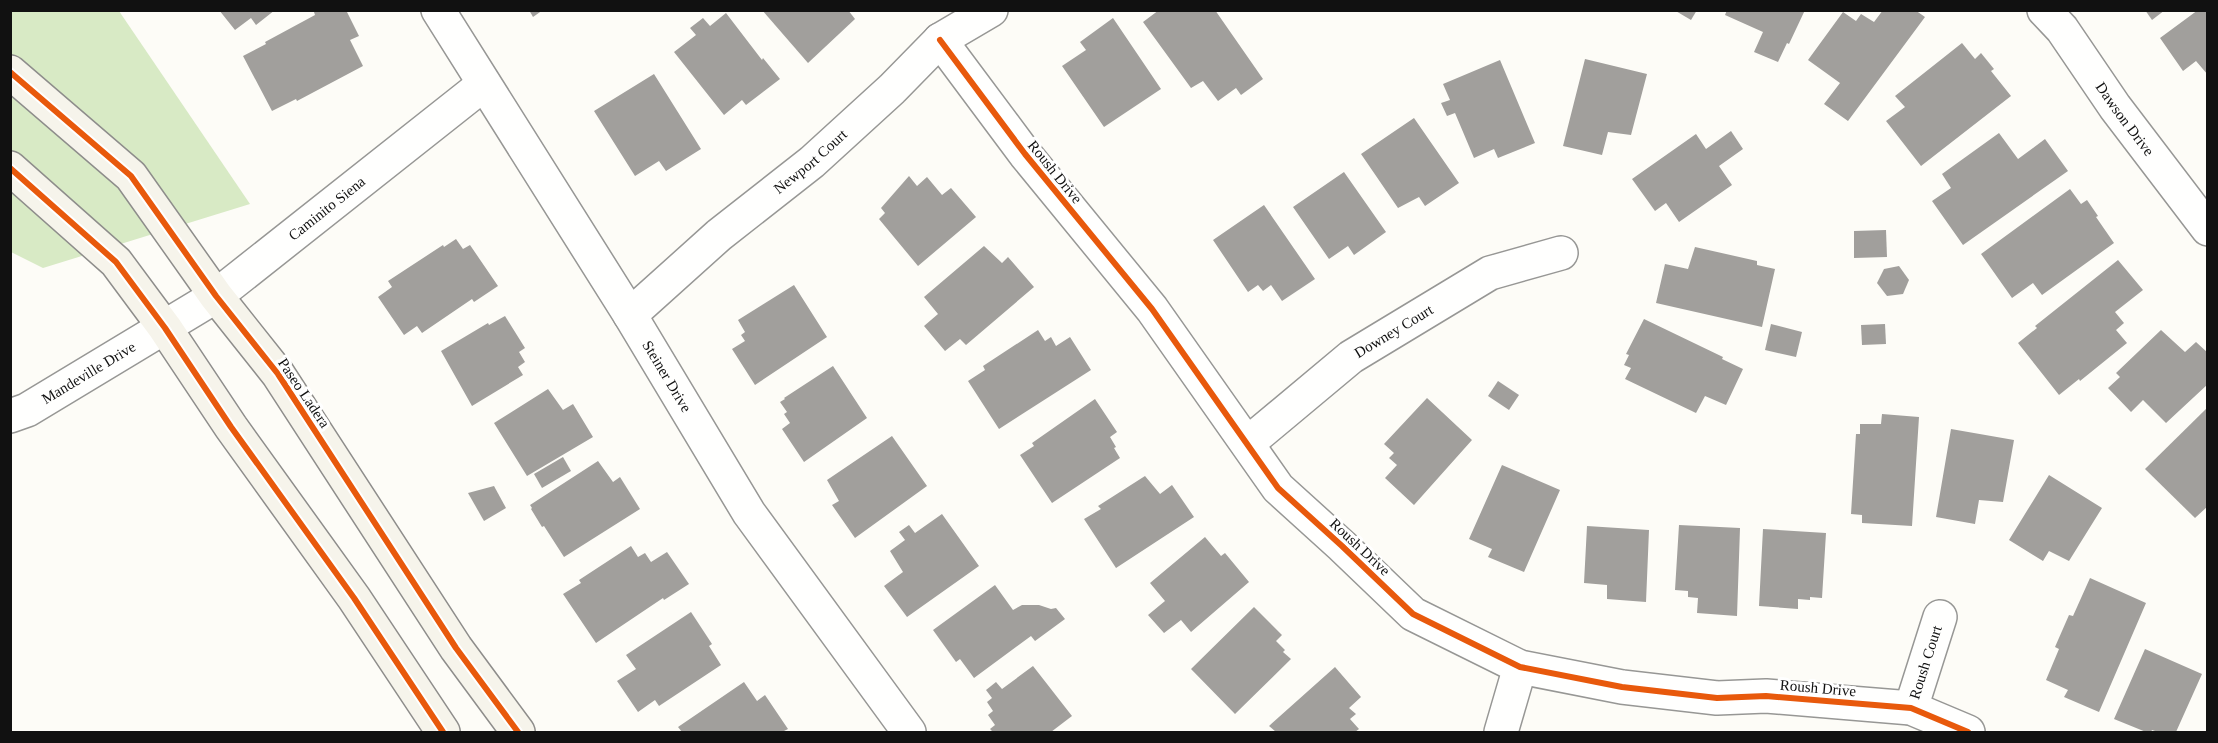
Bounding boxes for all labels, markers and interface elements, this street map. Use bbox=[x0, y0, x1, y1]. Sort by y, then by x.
street label: Dawson Drive bbox=[2093, 79, 2157, 159]
street label: Newport Court bbox=[771, 126, 851, 197]
street label: Roush Drive bbox=[1025, 137, 1085, 207]
street label: Caminito Siena bbox=[285, 173, 368, 243]
street label: Downey Court bbox=[1352, 301, 1436, 361]
street label: Mandeville Drive bbox=[39, 338, 139, 407]
street label: Steiner Drive bbox=[639, 338, 695, 415]
street label: Paseo Ladera bbox=[275, 355, 333, 431]
street label: Roush Drive bbox=[1327, 515, 1394, 579]
street label: Roush Court bbox=[1906, 623, 1945, 701]
street label: Roush Drive bbox=[1779, 677, 1857, 699]

